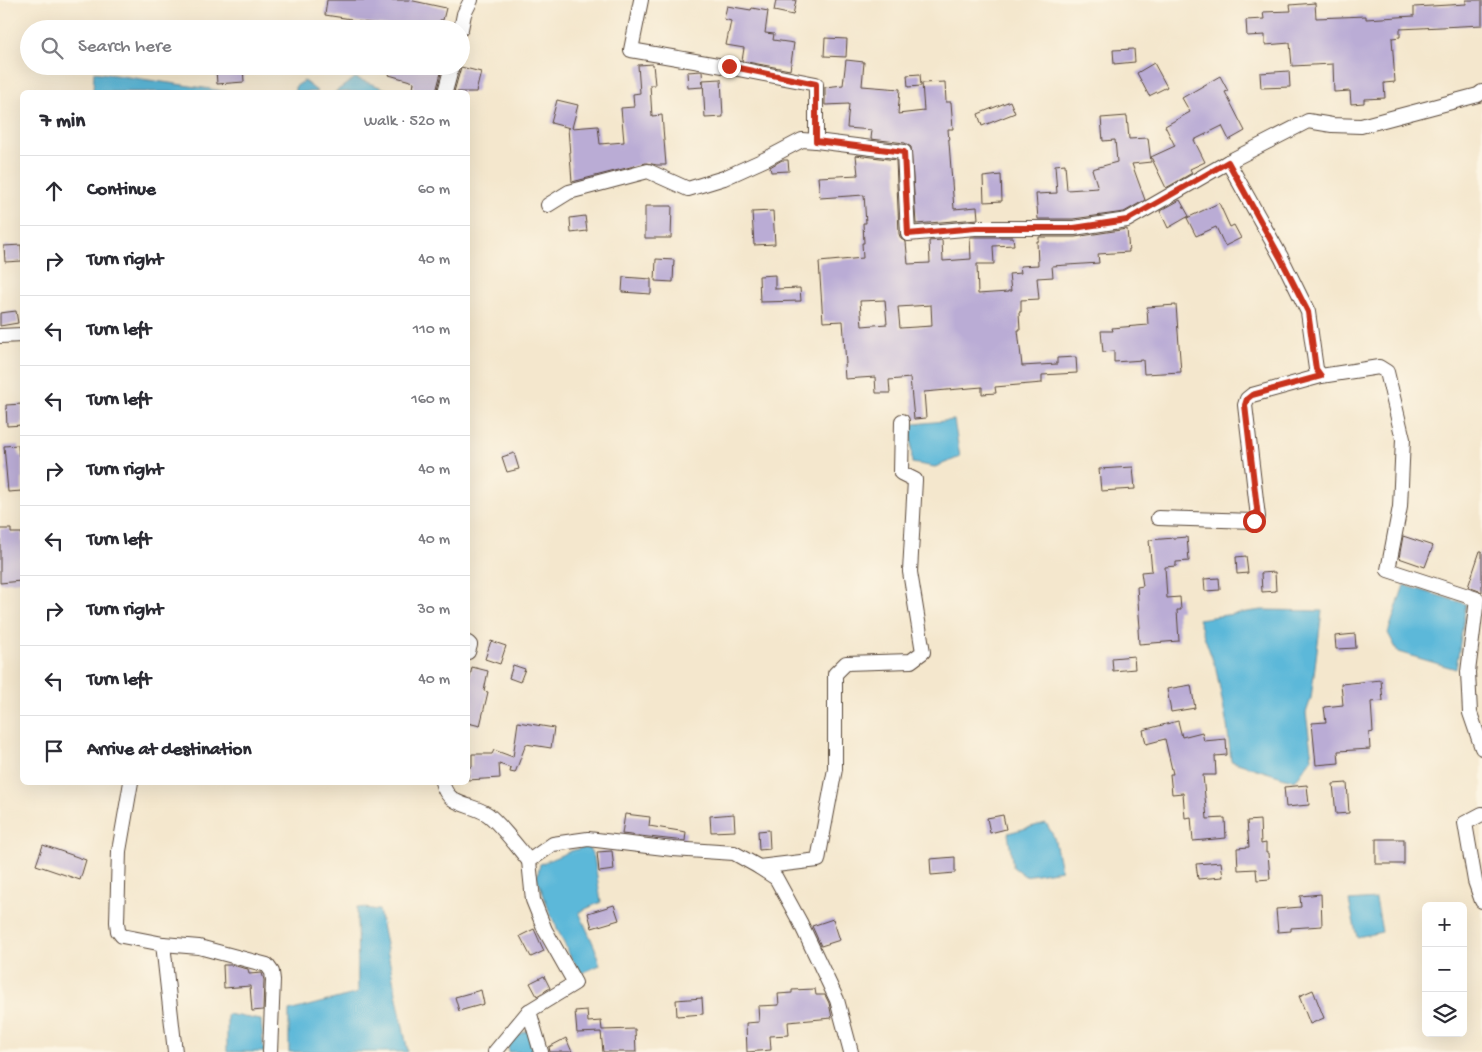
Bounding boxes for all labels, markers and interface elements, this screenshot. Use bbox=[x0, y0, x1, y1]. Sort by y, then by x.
search box bbox=[20, 20, 470, 75]
icon: search bbox=[38, 34, 66, 62]
text: Search here bbox=[78, 36, 172, 59]
route end bbox=[718, 55, 741, 78]
text: 7 min bbox=[40, 110, 85, 135]
text: Walk · 520 m bbox=[364, 113, 450, 132]
icon: ahead bbox=[40, 177, 68, 205]
text: Continue bbox=[87, 179, 156, 202]
text: 60 m bbox=[418, 181, 450, 200]
icon: right bbox=[40, 247, 68, 275]
text: Turn right bbox=[87, 249, 163, 272]
text: 40 m bbox=[418, 251, 450, 270]
icon: left bbox=[40, 317, 68, 345]
text: Turn left bbox=[87, 319, 151, 342]
text: 110 m bbox=[413, 321, 450, 340]
icon: left bbox=[40, 387, 68, 415]
text: Turn left bbox=[87, 389, 151, 412]
text: 160 m bbox=[411, 391, 450, 410]
icon: right bbox=[40, 457, 68, 485]
text: Turn right bbox=[87, 459, 163, 482]
text: 40 m bbox=[418, 461, 450, 480]
route start bbox=[1243, 510, 1266, 533]
icon: left bbox=[40, 527, 68, 555]
text: Turn left bbox=[87, 529, 151, 552]
text: 40 m bbox=[418, 531, 450, 550]
icon: right bbox=[40, 597, 68, 625]
text: Turn right bbox=[87, 599, 163, 622]
text: 30 m bbox=[417, 601, 450, 620]
icon: left bbox=[40, 667, 68, 695]
text: Turn left bbox=[87, 669, 151, 692]
text: 40 m bbox=[418, 671, 450, 690]
icon: arrive bbox=[40, 737, 68, 765]
text: Arrive at destination bbox=[87, 739, 251, 762]
map controls bbox=[1422, 902, 1467, 1037]
button: + bbox=[1422, 902, 1467, 947]
button: − bbox=[1422, 947, 1467, 992]
button: layers bbox=[1422, 992, 1467, 1037]

